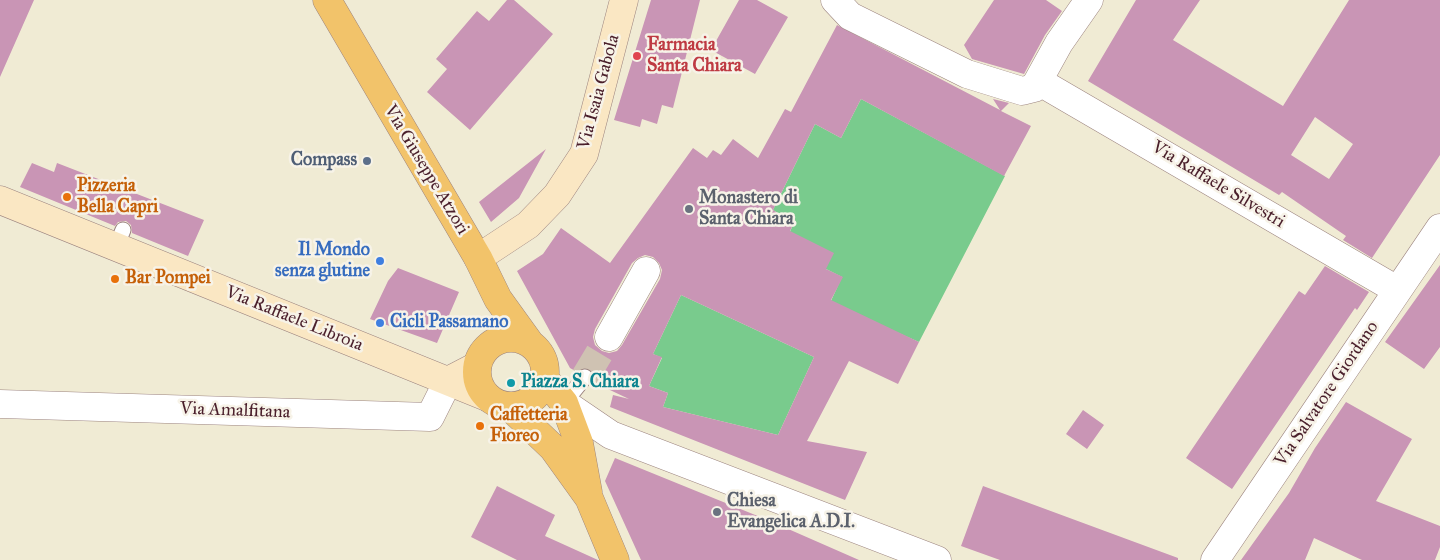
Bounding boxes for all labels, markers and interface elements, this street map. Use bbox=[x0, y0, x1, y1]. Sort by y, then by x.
street label: Via Isaia Gabola bbox=[573, 32, 625, 152]
place label: Farmacia Santa Chiara bbox=[647, 35, 742, 78]
marker: Farmacia Santa Chiara bbox=[631, 50, 643, 62]
street label: Via Giuseppe Atzori bbox=[379, 101, 473, 239]
street label: Via Raffaele Silvestri bbox=[1147, 137, 1289, 233]
place label: Compass bbox=[291, 150, 357, 172]
marker: Compass bbox=[361, 155, 373, 167]
place label: Pizzeria Bella Capri bbox=[77, 176, 158, 218]
place label: Monastero di Santa Chiara bbox=[699, 188, 798, 230]
marker: Pizzeria Bella Capri bbox=[61, 191, 73, 203]
marker: Monastero di Santa Chiara bbox=[683, 203, 695, 215]
place label: Il Mondo senza glutine bbox=[275, 240, 370, 282]
marker: Il Mondo senza glutine bbox=[374, 255, 386, 267]
place label: Bar Pompei bbox=[125, 268, 211, 290]
marker: Bar Pompei bbox=[109, 273, 121, 285]
street label: Via Raffaele Libroia bbox=[222, 282, 366, 356]
place label: Cicli Passamano bbox=[390, 312, 508, 334]
marker: Cicli Passamano bbox=[374, 317, 386, 329]
street label: Via Salvatore Giordano bbox=[1270, 317, 1384, 471]
place label: Piazza S. Chiara bbox=[521, 372, 639, 394]
marker: Piazza S. Chiara bbox=[505, 377, 517, 389]
street label: Via Amalfitana bbox=[179, 398, 291, 424]
place label: Caffetteria Fioreo bbox=[490, 405, 568, 448]
marker: Caffetteria Fioreo bbox=[474, 420, 486, 432]
place label: Chiesa Evangelica A.D.I. bbox=[727, 491, 855, 534]
marker: Chiesa Evangelica A.D.I. bbox=[711, 506, 723, 518]

